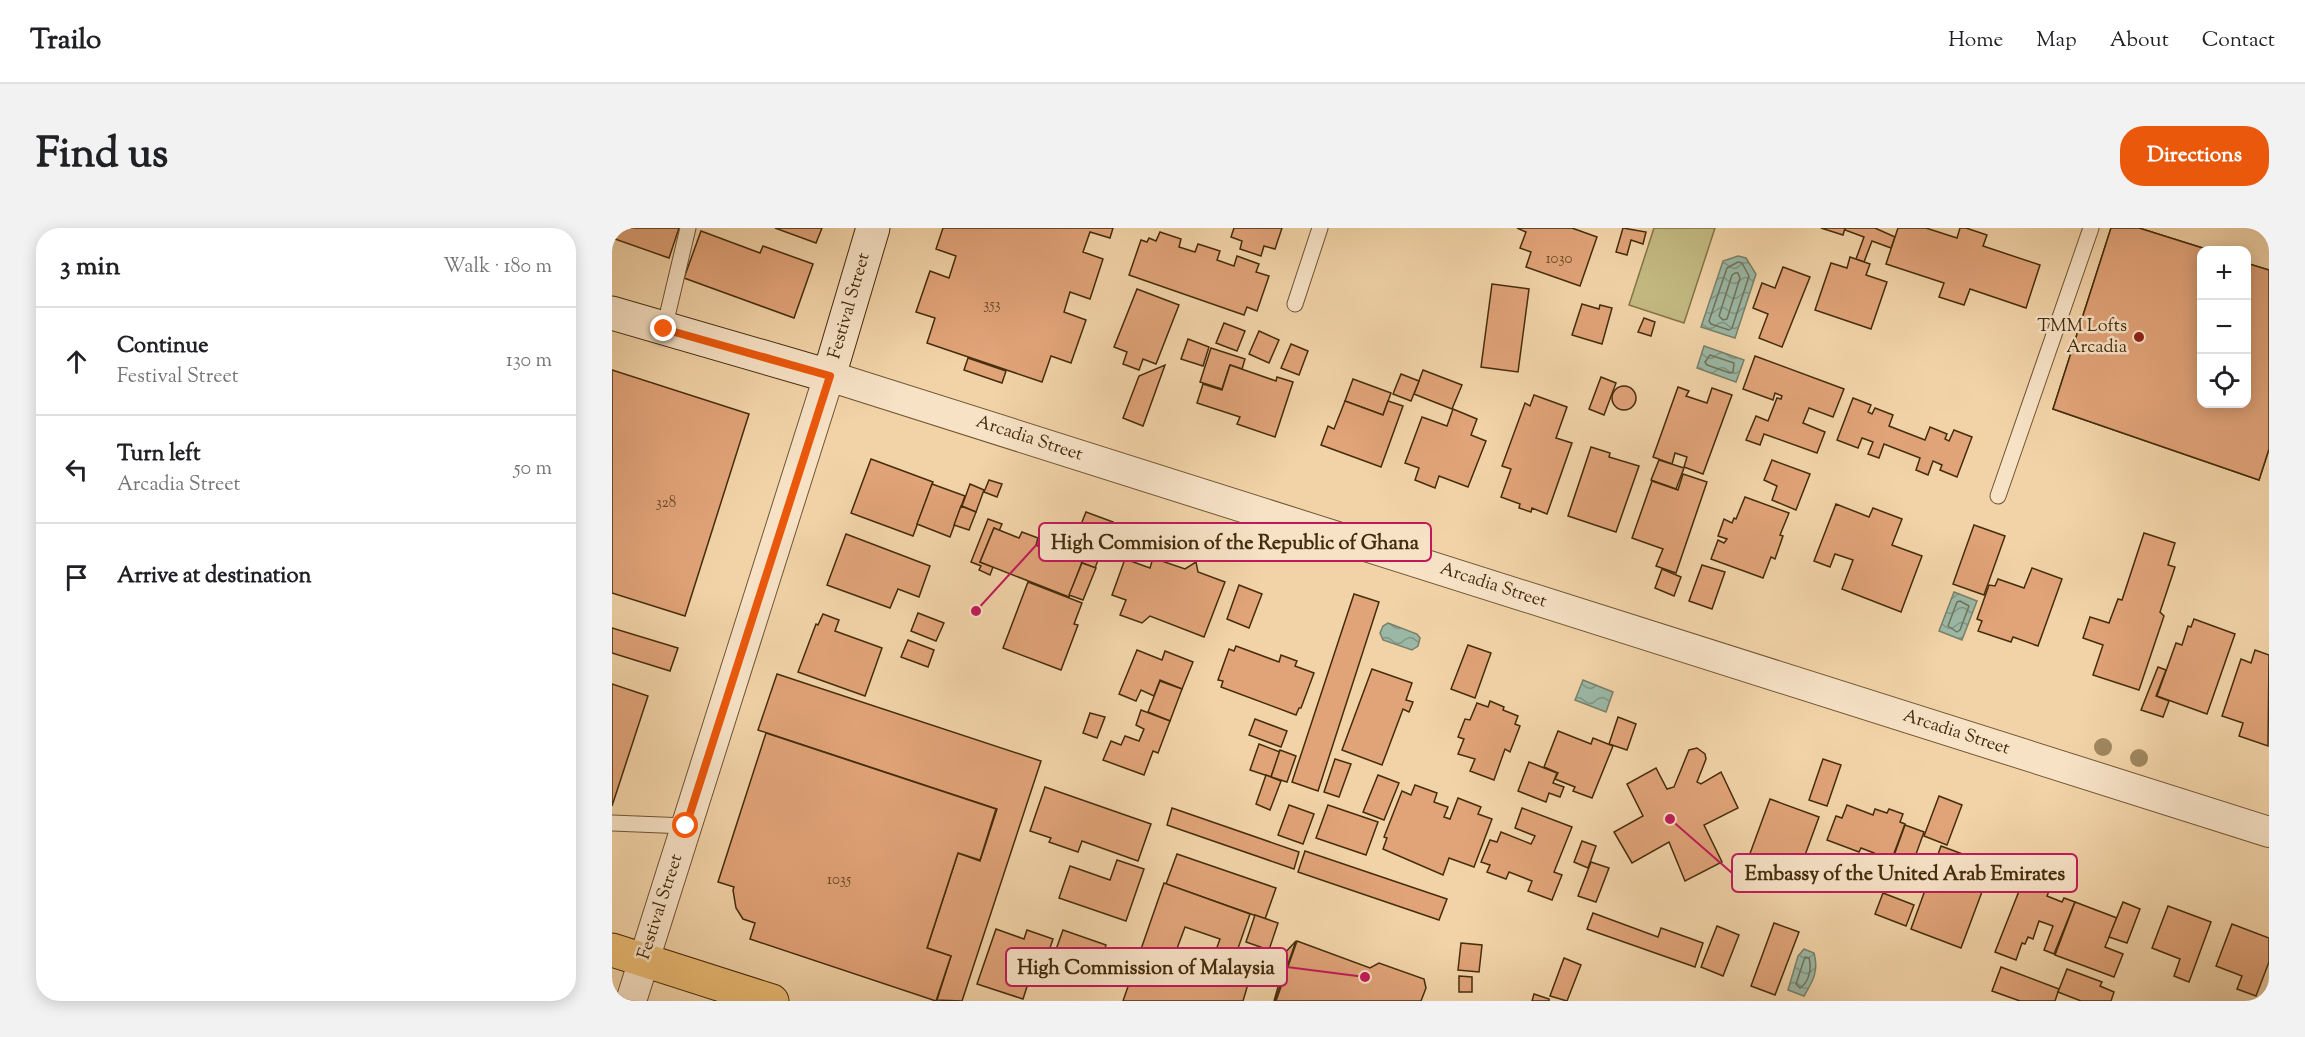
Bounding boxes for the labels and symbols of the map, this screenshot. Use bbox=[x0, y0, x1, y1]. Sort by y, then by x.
house number: 1030 bbox=[1546, 249, 1572, 270]
street label: Festival Street bbox=[822, 250, 878, 362]
house number: 353 bbox=[983, 295, 1001, 316]
place label: TMM Lofts Arcadia bbox=[2037, 314, 2127, 361]
route end bbox=[650, 315, 676, 341]
marker: TMM Lofts Arcadia bbox=[2132, 330, 2146, 344]
street label: Arcadia Street bbox=[972, 409, 1086, 469]
house number: 328 bbox=[656, 493, 676, 514]
callout: High Commision of the Republic of Ghana bbox=[1039, 523, 1431, 561]
text: High Commision of the Republic of Ghana bbox=[1051, 530, 1420, 559]
street label: Arcadia Street bbox=[1436, 556, 1550, 616]
street label: Arcadia Street bbox=[1899, 703, 2013, 763]
route start bbox=[672, 812, 698, 838]
street label: Festival Street bbox=[632, 851, 690, 963]
callout: Embassy of the United Arab Emirates bbox=[1732, 854, 2077, 892]
text: Embassy of the United Arab Emirates bbox=[1745, 861, 2065, 890]
house number: 1035 bbox=[827, 870, 851, 891]
callout: High Commission of Malaysia bbox=[1006, 948, 1287, 986]
text: High Commission of Malaysia bbox=[1017, 955, 1276, 984]

